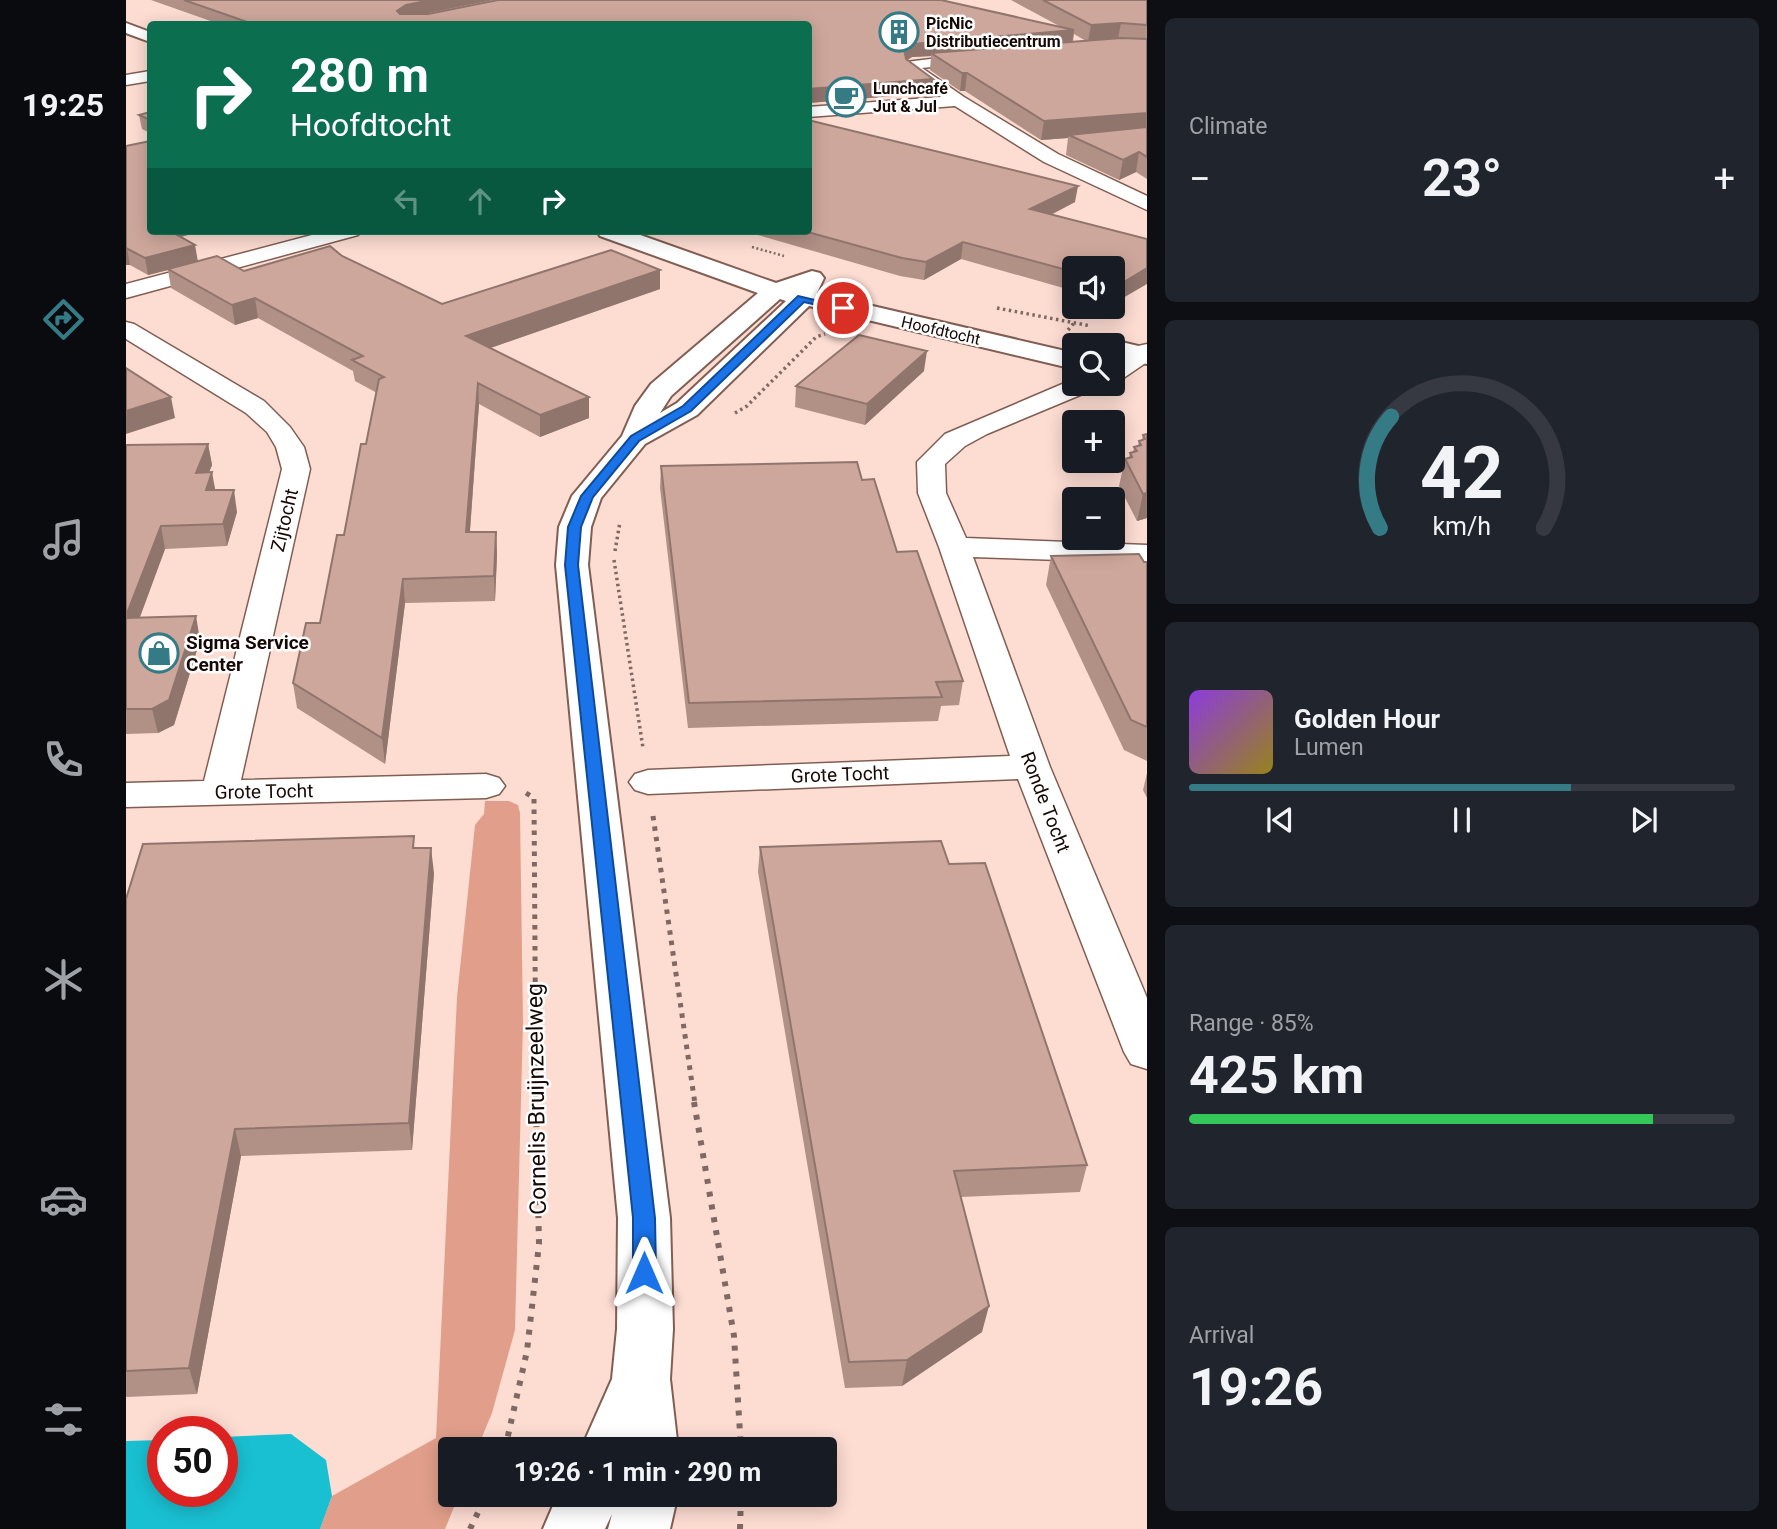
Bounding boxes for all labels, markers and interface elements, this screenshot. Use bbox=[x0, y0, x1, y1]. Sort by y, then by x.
building icon: PicNic Distributiecentrum bbox=[878, 11, 920, 53]
place label: PicNic Distributiecentrum bbox=[926, 14, 1061, 51]
text: 280 m bbox=[290, 47, 429, 104]
icon: right bbox=[175, 49, 266, 140]
cafe icon: Lunchcafé Jut & Jul bbox=[825, 76, 867, 118]
place label: Lunchcafé Jut & Jul bbox=[873, 79, 948, 116]
text: 19:25 bbox=[22, 86, 104, 124]
text: Hoofdtocht bbox=[290, 106, 451, 144]
text: Climate bbox=[1189, 113, 1268, 140]
text: 23° bbox=[1422, 148, 1502, 209]
text: − bbox=[1189, 157, 1211, 201]
text: + bbox=[1713, 157, 1735, 201]
icon: left bbox=[388, 182, 426, 220]
icon: ahead bbox=[461, 182, 499, 220]
icon: right bbox=[534, 182, 572, 220]
map controls bbox=[1062, 256, 1125, 550]
button: sound bbox=[1062, 256, 1125, 319]
pin bbox=[813, 278, 873, 338]
icon: arrive bbox=[824, 289, 862, 327]
icon: directions bbox=[39, 295, 88, 344]
street label: Hoofdtocht bbox=[899, 312, 982, 349]
button: search bbox=[1062, 333, 1125, 396]
button: + bbox=[1062, 410, 1125, 473]
text: 42 bbox=[1420, 431, 1504, 517]
street label: Zijtocht bbox=[266, 486, 303, 554]
button: − bbox=[1062, 487, 1125, 550]
text: km/h bbox=[1433, 512, 1491, 541]
icon: music bbox=[39, 515, 88, 564]
place label: Sigma Service Center bbox=[186, 631, 309, 676]
shop icon: Sigma Service Center bbox=[138, 632, 180, 674]
text: Golden Hour bbox=[1294, 704, 1440, 734]
text: Lumen bbox=[1294, 734, 1364, 761]
icon: phone bbox=[39, 735, 88, 784]
street label: Ronde Tocht bbox=[1016, 749, 1075, 856]
street label: Grote Tocht bbox=[790, 761, 890, 788]
street label: Grote Tocht bbox=[215, 779, 313, 804]
icon: previous bbox=[1261, 801, 1299, 839]
icon: pause bbox=[1443, 801, 1481, 839]
icon: next bbox=[1625, 801, 1663, 839]
icon: climate bbox=[39, 955, 88, 1004]
street label: Cornelis Bruijnzeelweg bbox=[521, 983, 552, 1215]
text: Range · 85% bbox=[1189, 1010, 1314, 1037]
text: 425 km bbox=[1189, 1045, 1364, 1106]
icon: car bbox=[39, 1175, 88, 1224]
position arrow bbox=[607, 1236, 681, 1310]
text: Arrival bbox=[1189, 1322, 1254, 1349]
text: 19:26 bbox=[1189, 1357, 1323, 1418]
icon: filters bbox=[39, 1395, 88, 1444]
speed limit sign: 50 bbox=[147, 1416, 238, 1507]
text: 19:26 · 1 min · 290 m bbox=[514, 1457, 761, 1487]

